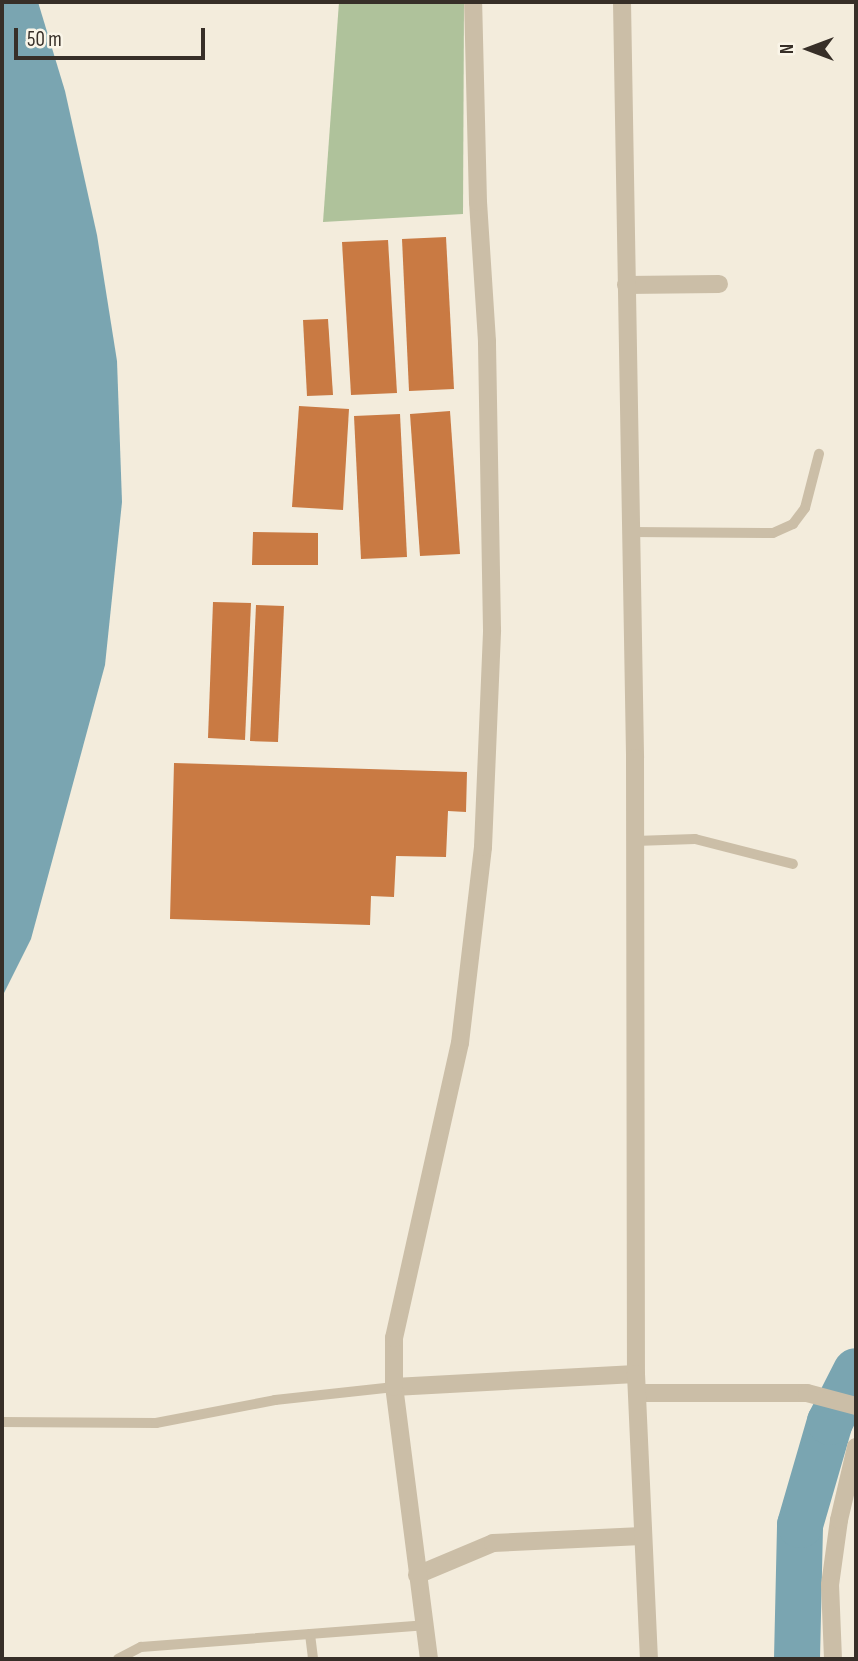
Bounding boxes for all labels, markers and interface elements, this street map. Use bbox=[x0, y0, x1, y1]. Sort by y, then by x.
scale bar bbox=[18, 14, 208, 58]
north arrow bbox=[774, 14, 844, 84]
text: 50 m bbox=[27, 27, 62, 52]
text: N bbox=[776, 44, 799, 54]

